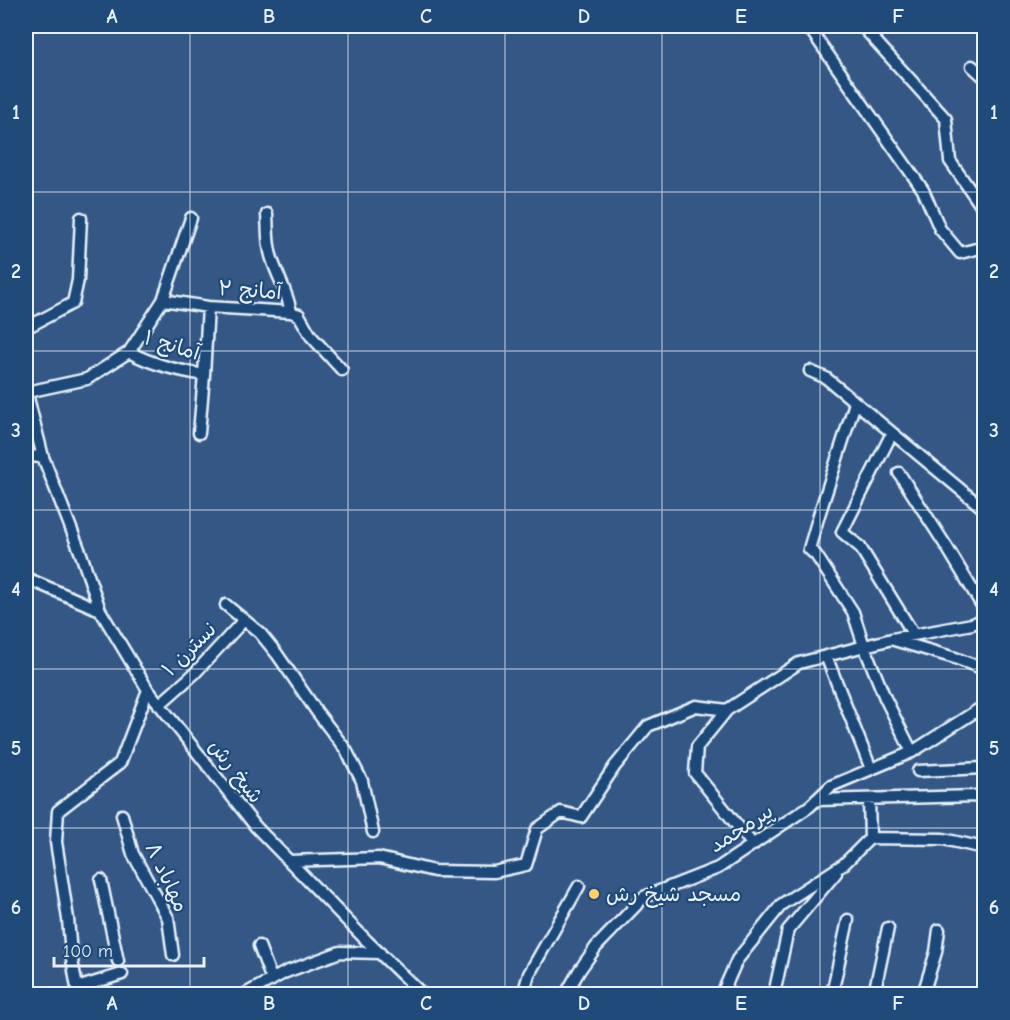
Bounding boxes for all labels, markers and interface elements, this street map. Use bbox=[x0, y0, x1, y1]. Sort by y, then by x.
text: A bbox=[106, 5, 118, 28]
text: B bbox=[263, 5, 275, 28]
text: C bbox=[420, 5, 432, 28]
text: D bbox=[578, 5, 590, 28]
text: E bbox=[735, 5, 747, 28]
text: F bbox=[892, 5, 904, 28]
text: 1 bbox=[12, 101, 20, 124]
text: 1 bbox=[990, 101, 998, 124]
text: 2 bbox=[11, 260, 21, 283]
text: 2 bbox=[989, 260, 999, 283]
street label: آمانج ۲ bbox=[217, 276, 283, 306]
street label: آمانج ۱ bbox=[141, 325, 204, 367]
text: 3 bbox=[11, 419, 21, 442]
text: 3 bbox=[989, 419, 999, 442]
text: 4 bbox=[11, 578, 21, 601]
text: 4 bbox=[989, 578, 999, 601]
street label: نسترن ۱ bbox=[157, 617, 221, 681]
street label: شیخ رش bbox=[202, 734, 268, 809]
text: 5 bbox=[11, 737, 21, 760]
text: 5 bbox=[989, 737, 999, 760]
street label: پیرمحمد bbox=[705, 798, 778, 858]
street label: مهاباد ۸ bbox=[140, 838, 194, 916]
place label: مسجد شیخ رش bbox=[606, 882, 741, 908]
marker: مسجد شیخ رش bbox=[587, 887, 601, 901]
text: 6 bbox=[11, 896, 21, 919]
text: 6 bbox=[989, 896, 999, 919]
scale bar bbox=[54, 930, 204, 968]
text: 100 m bbox=[63, 941, 113, 962]
text: A bbox=[106, 992, 118, 1015]
text: B bbox=[263, 992, 275, 1015]
text: C bbox=[420, 992, 432, 1015]
text: D bbox=[578, 992, 590, 1015]
text: E bbox=[735, 992, 747, 1015]
text: F bbox=[892, 992, 904, 1015]

